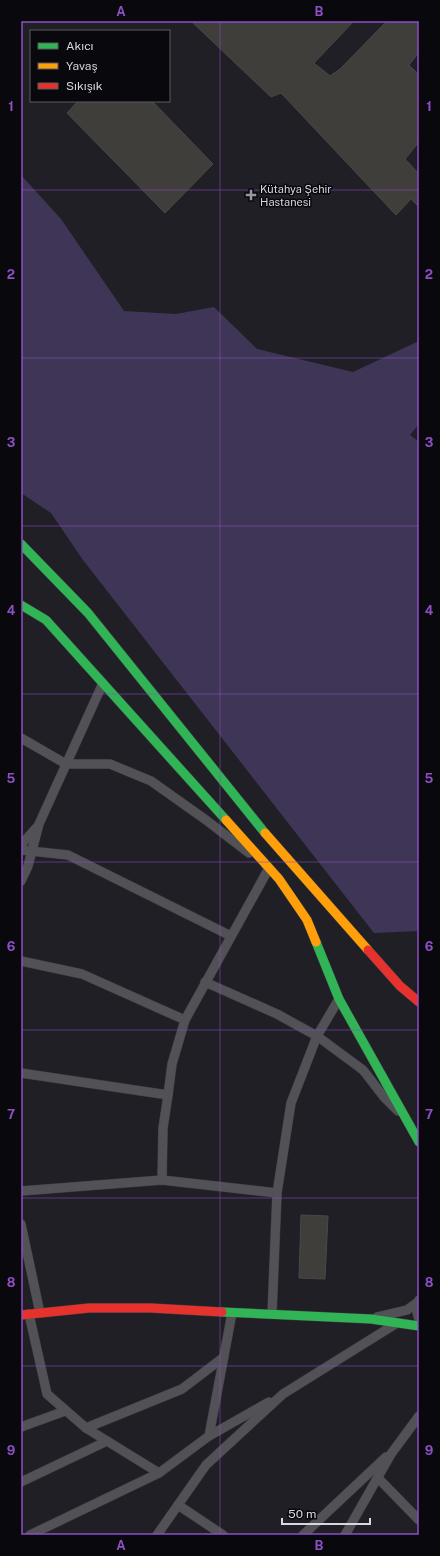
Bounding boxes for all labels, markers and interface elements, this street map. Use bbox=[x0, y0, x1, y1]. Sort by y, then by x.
text: A bbox=[116, 4, 126, 19]
text: B bbox=[315, 4, 324, 19]
legend bbox=[30, 30, 170, 102]
text: Akıcı bbox=[66, 39, 94, 53]
text: Yavaş bbox=[66, 59, 98, 73]
text: Sıkışık bbox=[66, 79, 103, 93]
text: 1 bbox=[8, 99, 14, 114]
text: 1 bbox=[426, 99, 432, 114]
place label: Kütahya Şehir Hastanesi bbox=[260, 183, 332, 208]
marker: Kütahya Şehir Hastanesi bbox=[245, 189, 257, 201]
text: 2 bbox=[7, 267, 15, 282]
text: 2 bbox=[425, 267, 433, 282]
text: 3 bbox=[7, 435, 16, 450]
text: 3 bbox=[425, 435, 434, 450]
text: 4 bbox=[7, 603, 16, 618]
text: 4 bbox=[425, 603, 434, 618]
text: 5 bbox=[7, 771, 16, 786]
text: 5 bbox=[425, 771, 434, 786]
text: 6 bbox=[7, 939, 16, 954]
text: 6 bbox=[425, 939, 434, 954]
text: 7 bbox=[7, 1107, 15, 1122]
text: 7 bbox=[425, 1107, 433, 1122]
text: 8 bbox=[7, 1275, 16, 1290]
text: 8 bbox=[425, 1275, 434, 1290]
text: 9 bbox=[7, 1443, 15, 1458]
text: 9 bbox=[425, 1443, 433, 1458]
scale bar bbox=[282, 1500, 370, 1526]
text: 50 m bbox=[288, 1507, 316, 1521]
text: A bbox=[116, 1538, 126, 1553]
text: B bbox=[315, 1538, 324, 1553]

